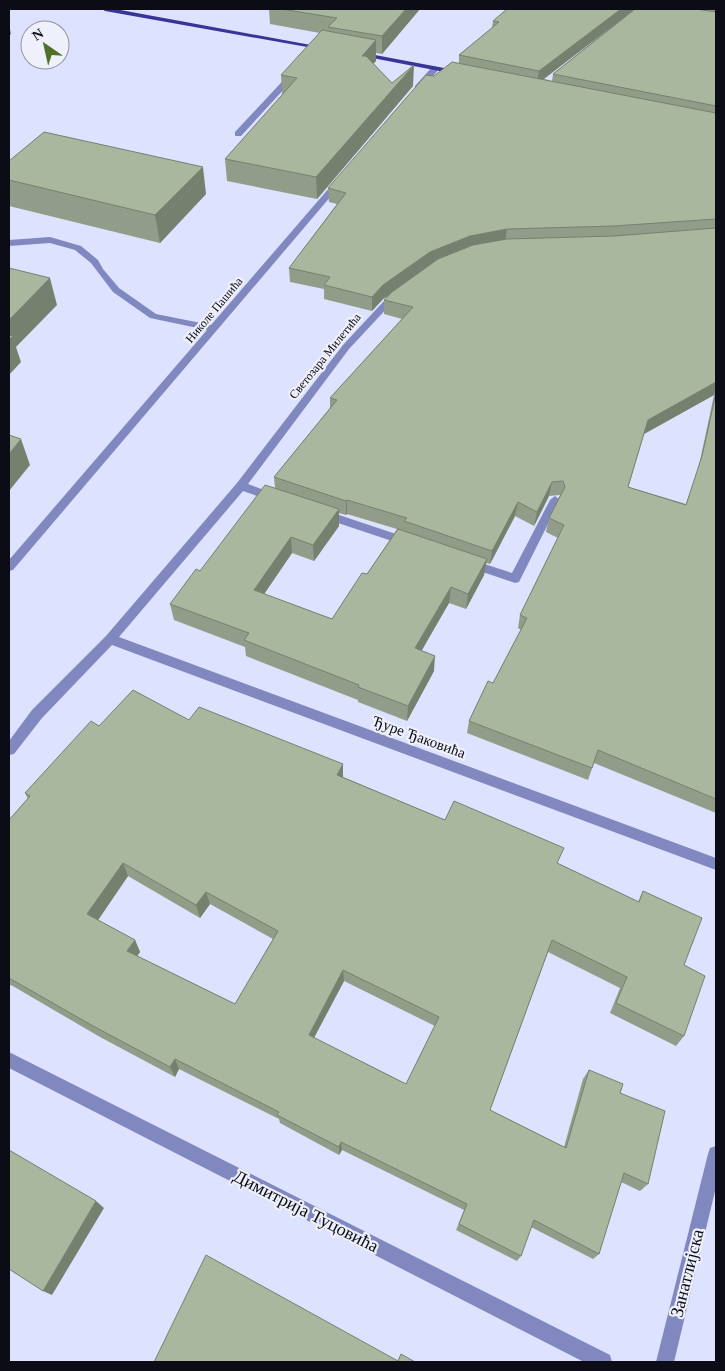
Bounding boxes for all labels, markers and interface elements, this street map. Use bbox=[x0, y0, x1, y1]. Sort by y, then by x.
north arrow bbox=[20, 20, 70, 70]
text: N bbox=[30, 26, 46, 44]
street label: Николе Пашића bbox=[182, 274, 246, 346]
street label: Светозара Милетића bbox=[286, 310, 364, 402]
street label: Ђуре Ђаковића bbox=[370, 713, 468, 761]
street label: Димитрија Туцовића bbox=[230, 1166, 382, 1256]
street label: Занатлијска bbox=[666, 1227, 708, 1319]

